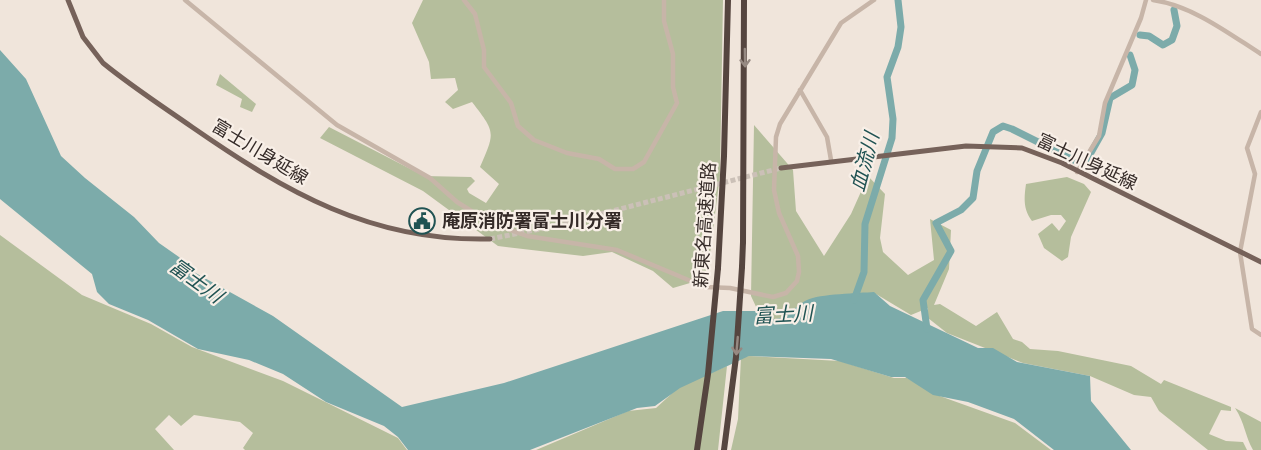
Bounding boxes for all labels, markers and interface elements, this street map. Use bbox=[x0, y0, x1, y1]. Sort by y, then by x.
one-way arrow bbox=[739, 48, 751, 68]
street label: 富士川身延線 bbox=[208, 115, 312, 189]
water label: 血流川 bbox=[845, 128, 885, 194]
street label: 富士川身延線 bbox=[1033, 129, 1141, 195]
street label: 新東名高速道路 bbox=[690, 161, 720, 289]
public building icon: 庵原消防署富士川分署 bbox=[407, 206, 437, 236]
place label: 庵原消防署富士川分署 bbox=[442, 210, 622, 232]
water label: 富士川 bbox=[164, 253, 229, 310]
water label: 富士川 bbox=[752, 301, 816, 329]
one-way arrow bbox=[731, 336, 742, 355]

